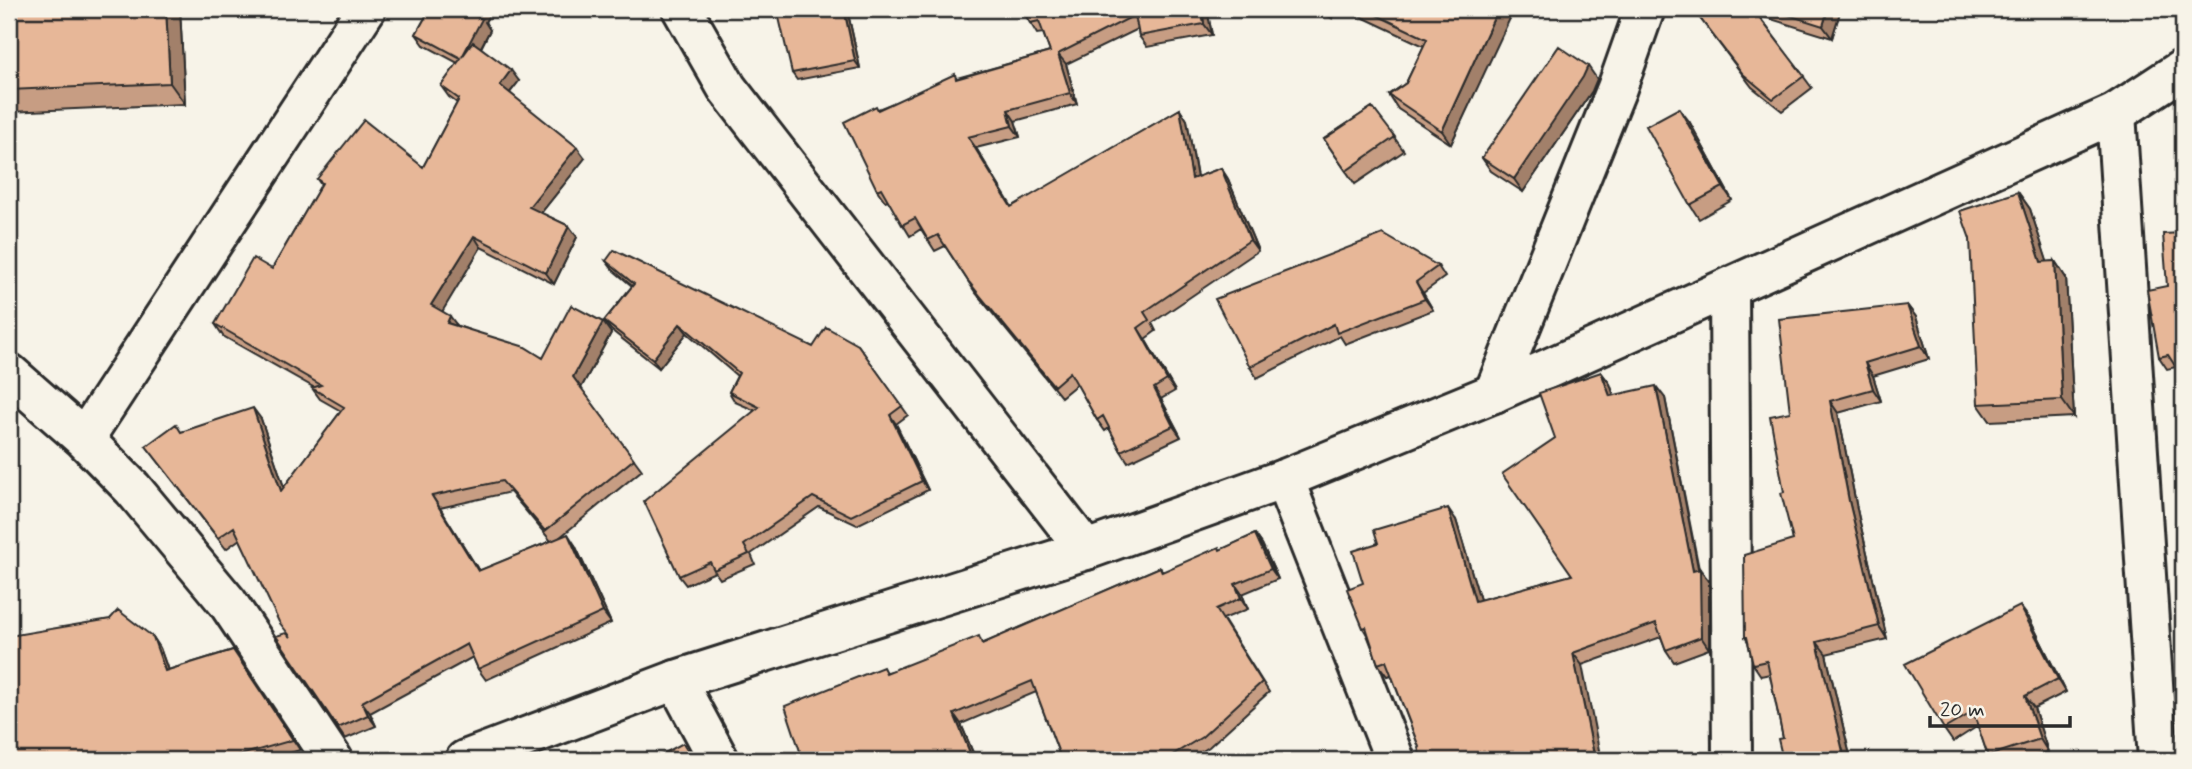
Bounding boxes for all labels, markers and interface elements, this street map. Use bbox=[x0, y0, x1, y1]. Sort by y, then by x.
scale bar bbox=[1930, 685, 2070, 729]
text: 20 m bbox=[1940, 696, 1985, 724]

